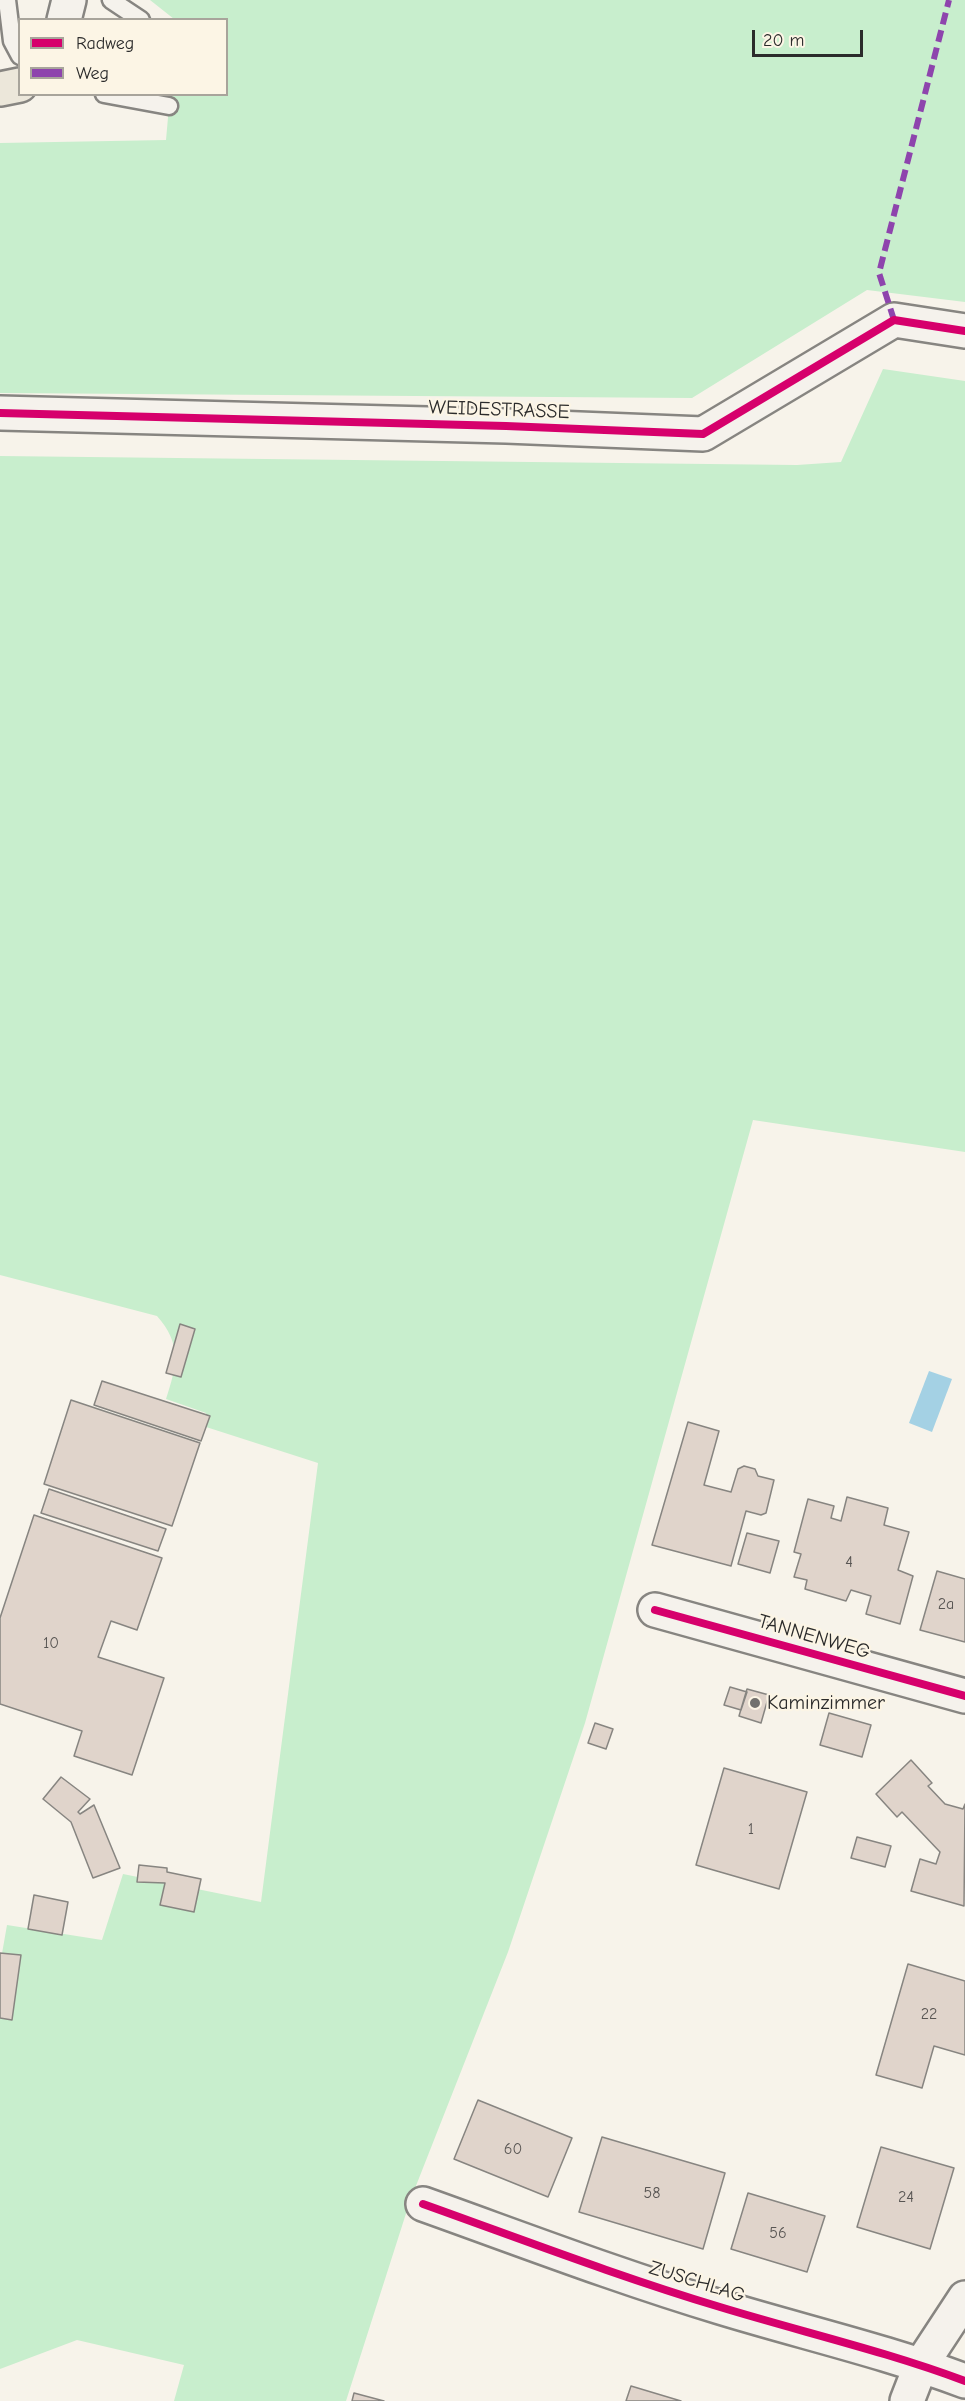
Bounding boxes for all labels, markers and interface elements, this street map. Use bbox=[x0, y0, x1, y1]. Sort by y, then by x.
legend bbox=[18, 18, 228, 96]
scale bar bbox=[755, 18, 866, 56]
text: 20 m bbox=[763, 30, 804, 51]
text: Radweg bbox=[76, 33, 134, 54]
text: Weg bbox=[76, 63, 109, 84]
street label: WEIDESTRASSE bbox=[428, 396, 570, 424]
house number: 4 bbox=[845, 1552, 853, 1572]
house number: 2a bbox=[938, 1594, 954, 1614]
street label: TANNENWEG bbox=[755, 1610, 873, 1664]
house number: 10 bbox=[43, 1633, 59, 1653]
place label: Kaminzimmer bbox=[767, 1691, 885, 1715]
marker: Kaminzimmer bbox=[748, 1696, 762, 1710]
house number: 1 bbox=[748, 1819, 754, 1839]
house number: 22 bbox=[921, 2004, 937, 2024]
house number: 60 bbox=[504, 2139, 522, 2159]
house number: 58 bbox=[644, 2183, 660, 2203]
house number: 24 bbox=[898, 2187, 914, 2207]
house number: 56 bbox=[769, 2223, 787, 2243]
street label: ZUSCHLAG bbox=[646, 2256, 748, 2308]

